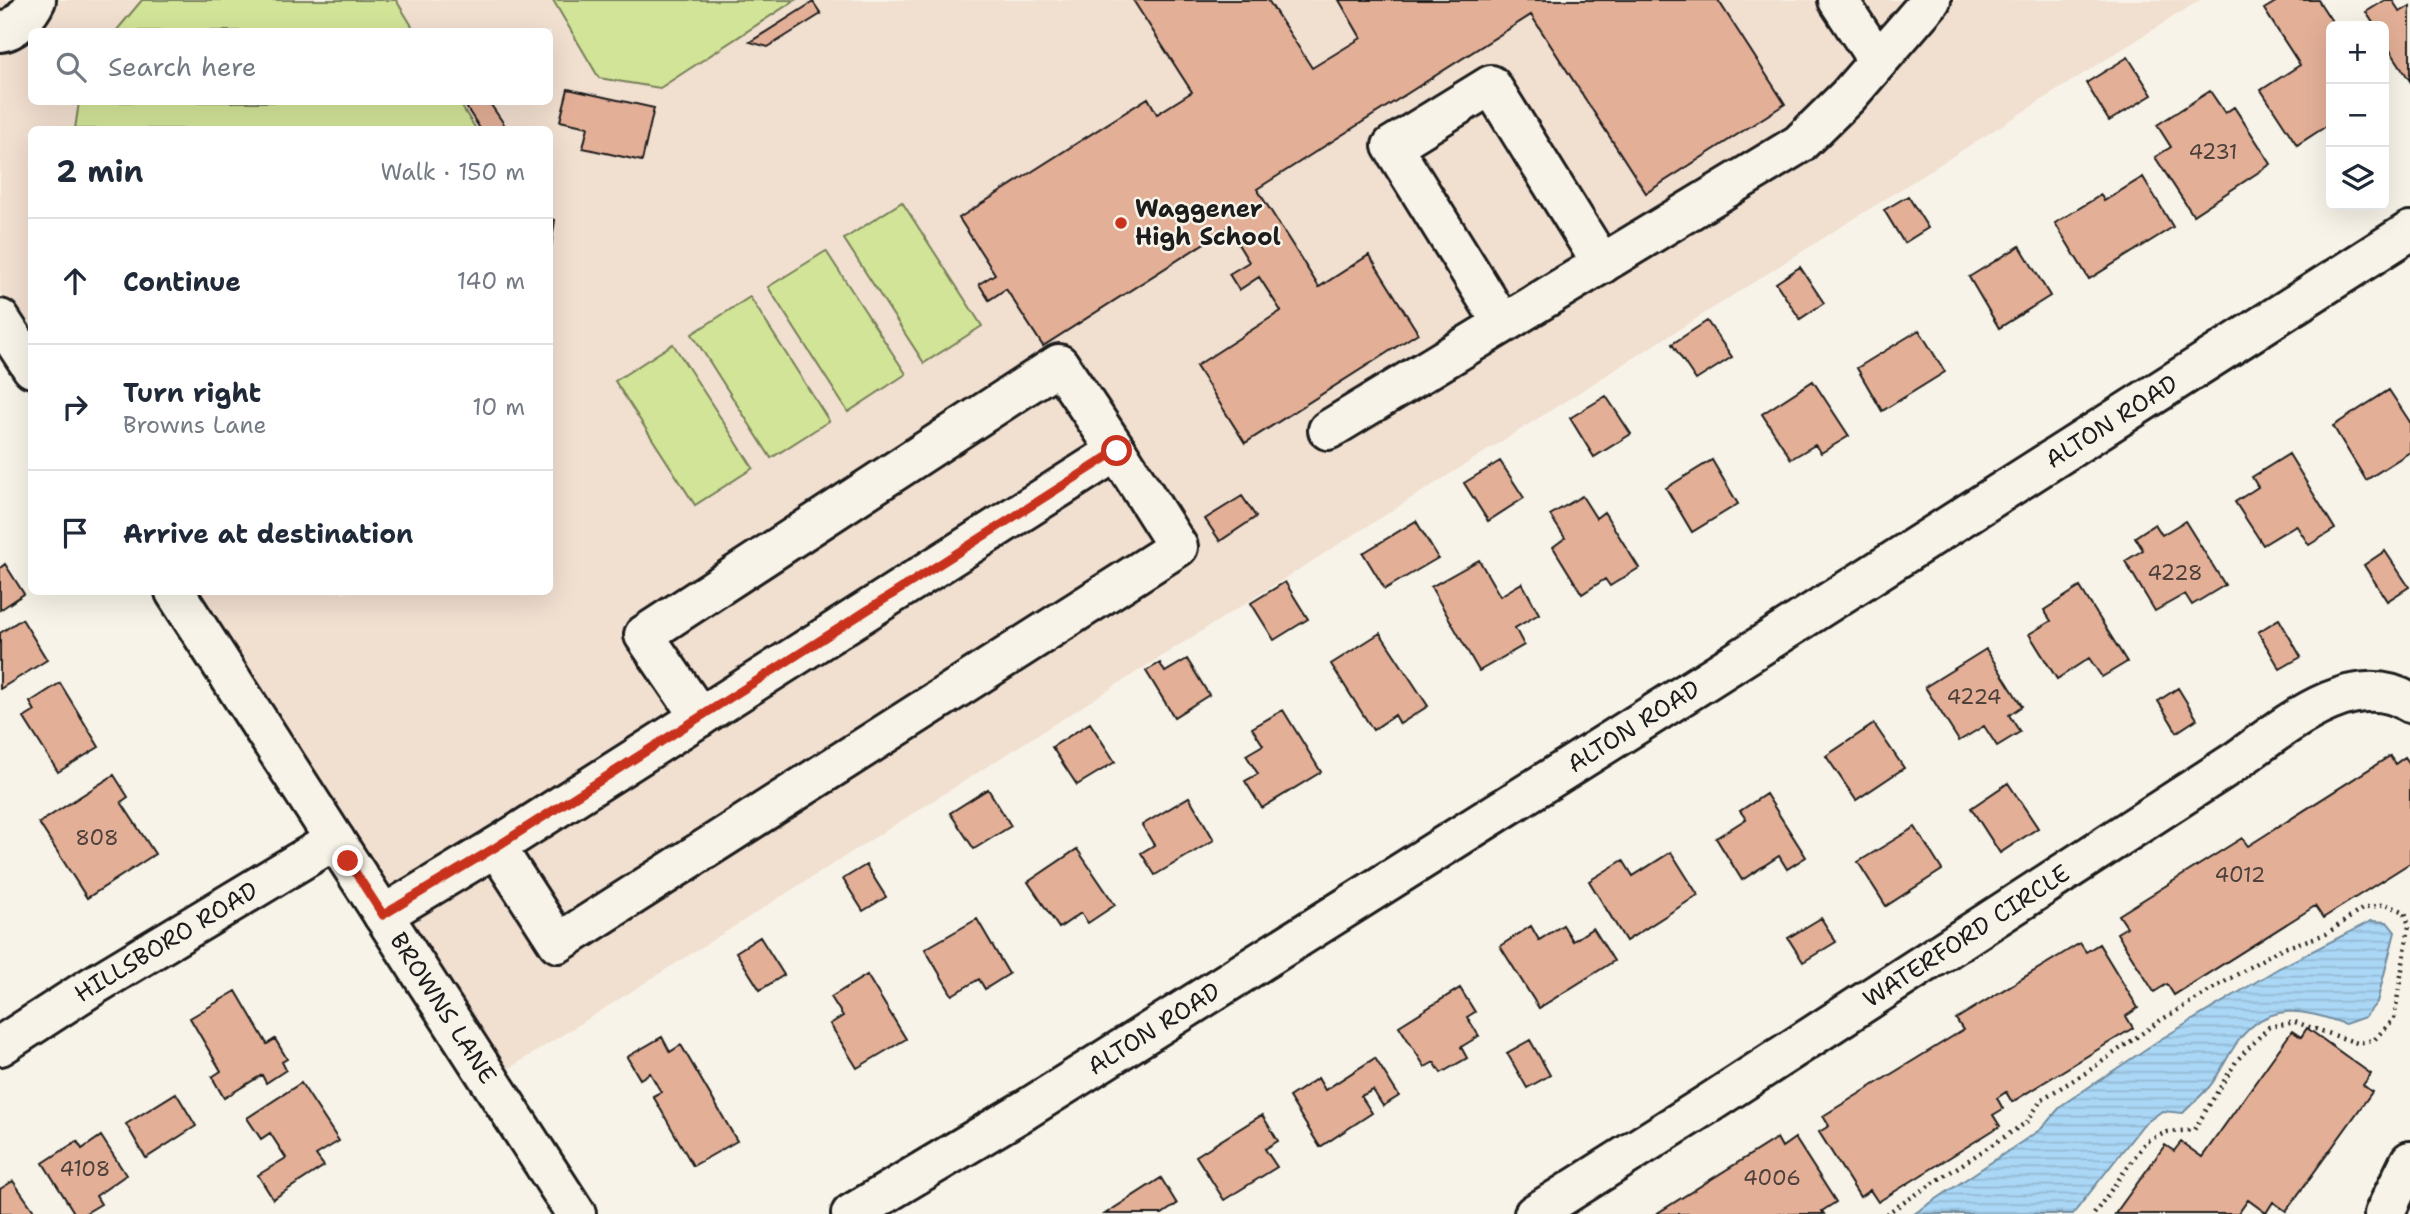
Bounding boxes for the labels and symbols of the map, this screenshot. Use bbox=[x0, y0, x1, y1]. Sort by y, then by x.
house number: 4231 bbox=[2188, 138, 2238, 166]
place label: Waggener High School bbox=[1135, 193, 1281, 253]
marker: Waggener High School bbox=[1113, 215, 1129, 231]
street label: ALTON ROAD bbox=[2039, 368, 2184, 476]
route start bbox=[1101, 435, 1132, 466]
house number: 4228 bbox=[2147, 559, 2203, 587]
street label: ALTON ROAD bbox=[1561, 673, 1706, 780]
house number: 4224 bbox=[1947, 683, 2001, 711]
house number: 808 bbox=[75, 824, 119, 852]
route end bbox=[332, 845, 363, 876]
street label: WATERFORD CIRCLE bbox=[1857, 857, 2076, 1015]
house number: 4012 bbox=[2214, 861, 2266, 889]
street label: HILLSBORO ROAD bbox=[68, 874, 264, 1010]
street label: BROWNS LANE bbox=[383, 926, 504, 1090]
street label: ALTON ROAD bbox=[1081, 975, 1226, 1083]
house number: 4108 bbox=[59, 1155, 111, 1183]
house number: 4006 bbox=[1743, 1164, 1801, 1192]

